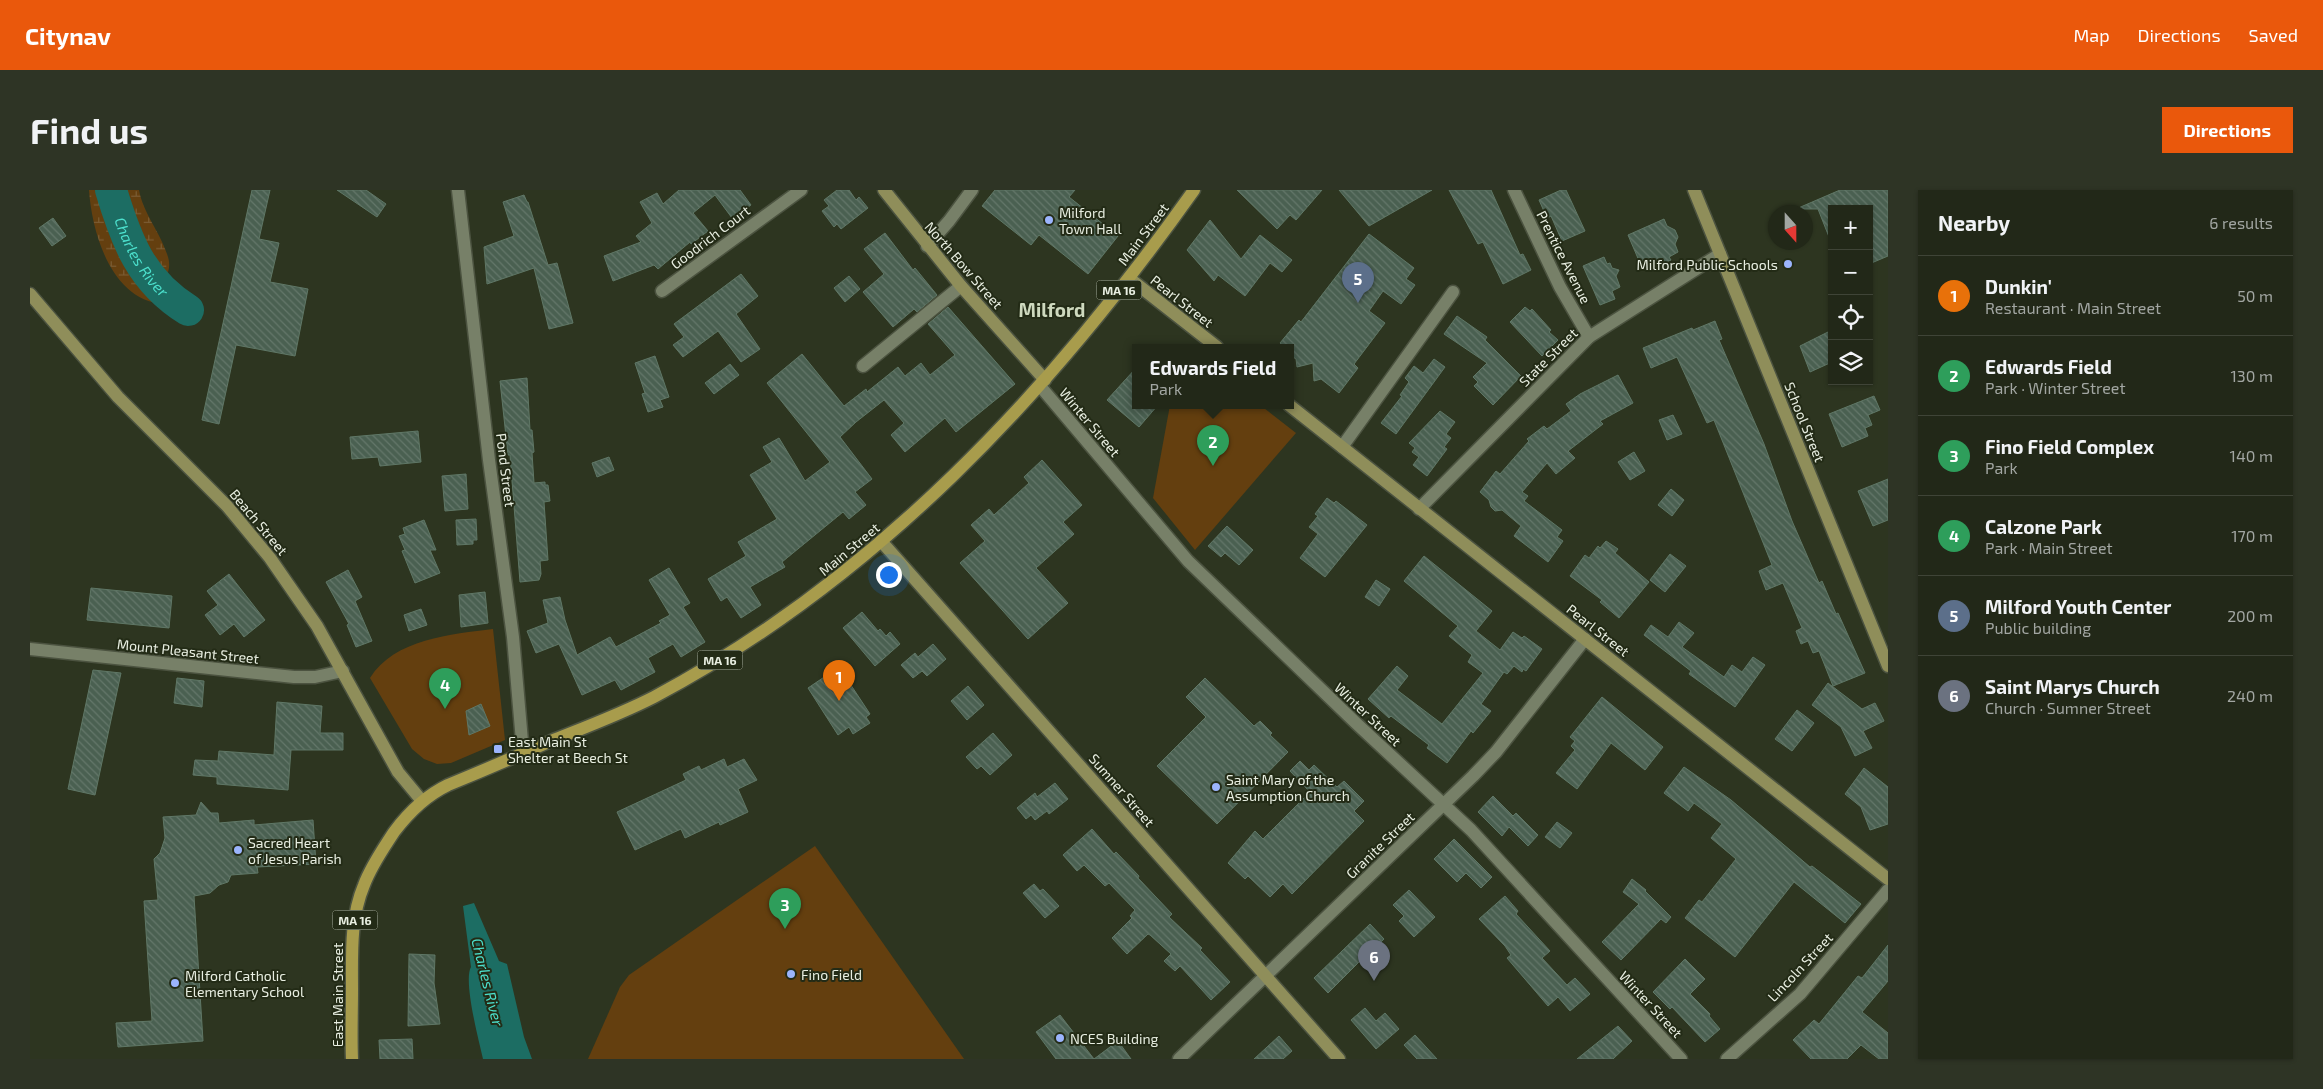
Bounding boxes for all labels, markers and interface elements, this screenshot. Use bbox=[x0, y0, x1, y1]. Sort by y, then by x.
text: Citynav bbox=[25, 21, 111, 50]
text: Map bbox=[2073, 24, 2110, 46]
text: Directions bbox=[2138, 24, 2221, 46]
text: Saved bbox=[2249, 24, 2298, 46]
button: Directions bbox=[2162, 107, 2293, 153]
text: Find us bbox=[30, 109, 148, 151]
street label: Main Street bbox=[1114, 199, 1172, 269]
street label: Goodrich Court bbox=[667, 202, 753, 272]
place label: Milford Town Hall bbox=[1059, 204, 1122, 237]
north arrow bbox=[1768, 205, 1813, 250]
map controls bbox=[1828, 205, 1873, 385]
button: + bbox=[1828, 205, 1873, 250]
street label: Prentice Avenue bbox=[1533, 208, 1595, 306]
text: Nearby bbox=[1938, 210, 2010, 235]
text: 6 results bbox=[2209, 213, 2273, 232]
marker: Milford Town Hall bbox=[1043, 214, 1055, 226]
water label: Charles River bbox=[111, 215, 173, 301]
street label: North Bow Street bbox=[922, 218, 1006, 312]
button: − bbox=[1828, 250, 1873, 295]
place label: Milford Public Schools bbox=[1637, 256, 1778, 273]
marker: Milford Public Schools bbox=[1782, 258, 1794, 270]
pin: 5 bbox=[1342, 262, 1374, 303]
street label: Pearl Street bbox=[1147, 271, 1217, 331]
text: Dunkin' bbox=[1985, 275, 2052, 298]
road number: MA 16 bbox=[1096, 280, 1142, 300]
text: 1 bbox=[1951, 286, 1957, 305]
text: 50 m bbox=[2237, 286, 2273, 305]
button: locate bbox=[1828, 295, 1873, 340]
district label: Milford bbox=[1019, 298, 1085, 321]
text: Restaurant · Main Street bbox=[1985, 298, 2161, 317]
street label: State Street bbox=[1515, 324, 1581, 390]
button: layers bbox=[1828, 340, 1873, 385]
popup bbox=[1132, 344, 1294, 409]
text: Edwards Field bbox=[1985, 355, 2112, 378]
text: Edwards Field bbox=[1150, 356, 1276, 379]
text: 2 bbox=[1949, 366, 1959, 385]
text: 130 m bbox=[2231, 366, 2273, 385]
text: Park · Winter Street bbox=[1985, 378, 2126, 397]
text: Park bbox=[1150, 379, 1182, 398]
street label: School Street bbox=[1781, 380, 1829, 464]
street label: Winter Street bbox=[1056, 384, 1124, 460]
pin: 2 bbox=[1197, 425, 1229, 466]
street label: Pond Street bbox=[493, 432, 519, 508]
text: Fino Field Complex bbox=[1985, 435, 2154, 458]
text: 3 bbox=[1949, 446, 1959, 465]
text: 140 m bbox=[2230, 446, 2273, 465]
text: Park bbox=[1985, 458, 2018, 477]
street label: Beach Street bbox=[226, 486, 292, 558]
text: Calzone Park bbox=[1985, 515, 2102, 538]
street label: Main Street bbox=[815, 519, 883, 579]
text: 4 bbox=[1949, 526, 1959, 545]
text: 170 m bbox=[2231, 526, 2273, 545]
text: Park · Main Street bbox=[1985, 538, 2113, 557]
your location bbox=[876, 562, 902, 588]
text: Milford Youth Center bbox=[1985, 595, 2171, 618]
street label: Pearl Street bbox=[1563, 600, 1633, 660]
text: 5 bbox=[1950, 606, 1958, 625]
text: 200 m bbox=[2227, 606, 2273, 625]
text: Public building bbox=[1985, 618, 2091, 637]
street label: Mount Pleasant Street bbox=[116, 635, 260, 667]
road number: MA 16 bbox=[698, 650, 742, 670]
pin: 1 bbox=[823, 660, 855, 701]
pin: 4 bbox=[429, 668, 461, 709]
text: Saint Marys Church bbox=[1985, 675, 2160, 698]
street label: Winter Street bbox=[1331, 679, 1405, 749]
text: 6 bbox=[1949, 686, 1959, 705]
text: 240 m bbox=[2227, 686, 2273, 705]
text: Church · Sumner Street bbox=[1985, 698, 2151, 717]
place label: East Main St Shelter at Beech St bbox=[508, 733, 628, 766]
marker: East Main St Shelter at Beech St bbox=[492, 743, 504, 755]
street label: Sumner Street bbox=[1086, 750, 1158, 830]
place label: Saint Mary of the Assumption Church bbox=[1226, 771, 1350, 804]
marker: Saint Mary of the Assumption Church bbox=[1210, 781, 1222, 793]
street label: Granite Street bbox=[1342, 808, 1418, 882]
place label: Sacred Heart of Jesus Parish bbox=[248, 834, 342, 867]
marker: Sacred Heart of Jesus Parish bbox=[232, 844, 244, 856]
pin: 3 bbox=[769, 888, 801, 929]
road number: MA 16 bbox=[332, 910, 378, 930]
street label: Lincoln Street bbox=[1764, 929, 1836, 1005]
water label: Charles River bbox=[468, 936, 508, 1029]
pin: 6 bbox=[1358, 940, 1390, 981]
street label: East Main Street bbox=[329, 943, 346, 1047]
place label: Fino Field bbox=[801, 966, 862, 983]
place label: Milford Catholic Elementary School bbox=[185, 967, 305, 1000]
street label: Winter Street bbox=[1616, 967, 1686, 1041]
marker: Fino Field bbox=[785, 968, 797, 980]
marker: Milford Catholic Elementary School bbox=[169, 977, 181, 989]
place label: NCES Building bbox=[1070, 1030, 1159, 1047]
marker: NCES Building bbox=[1054, 1032, 1066, 1044]

